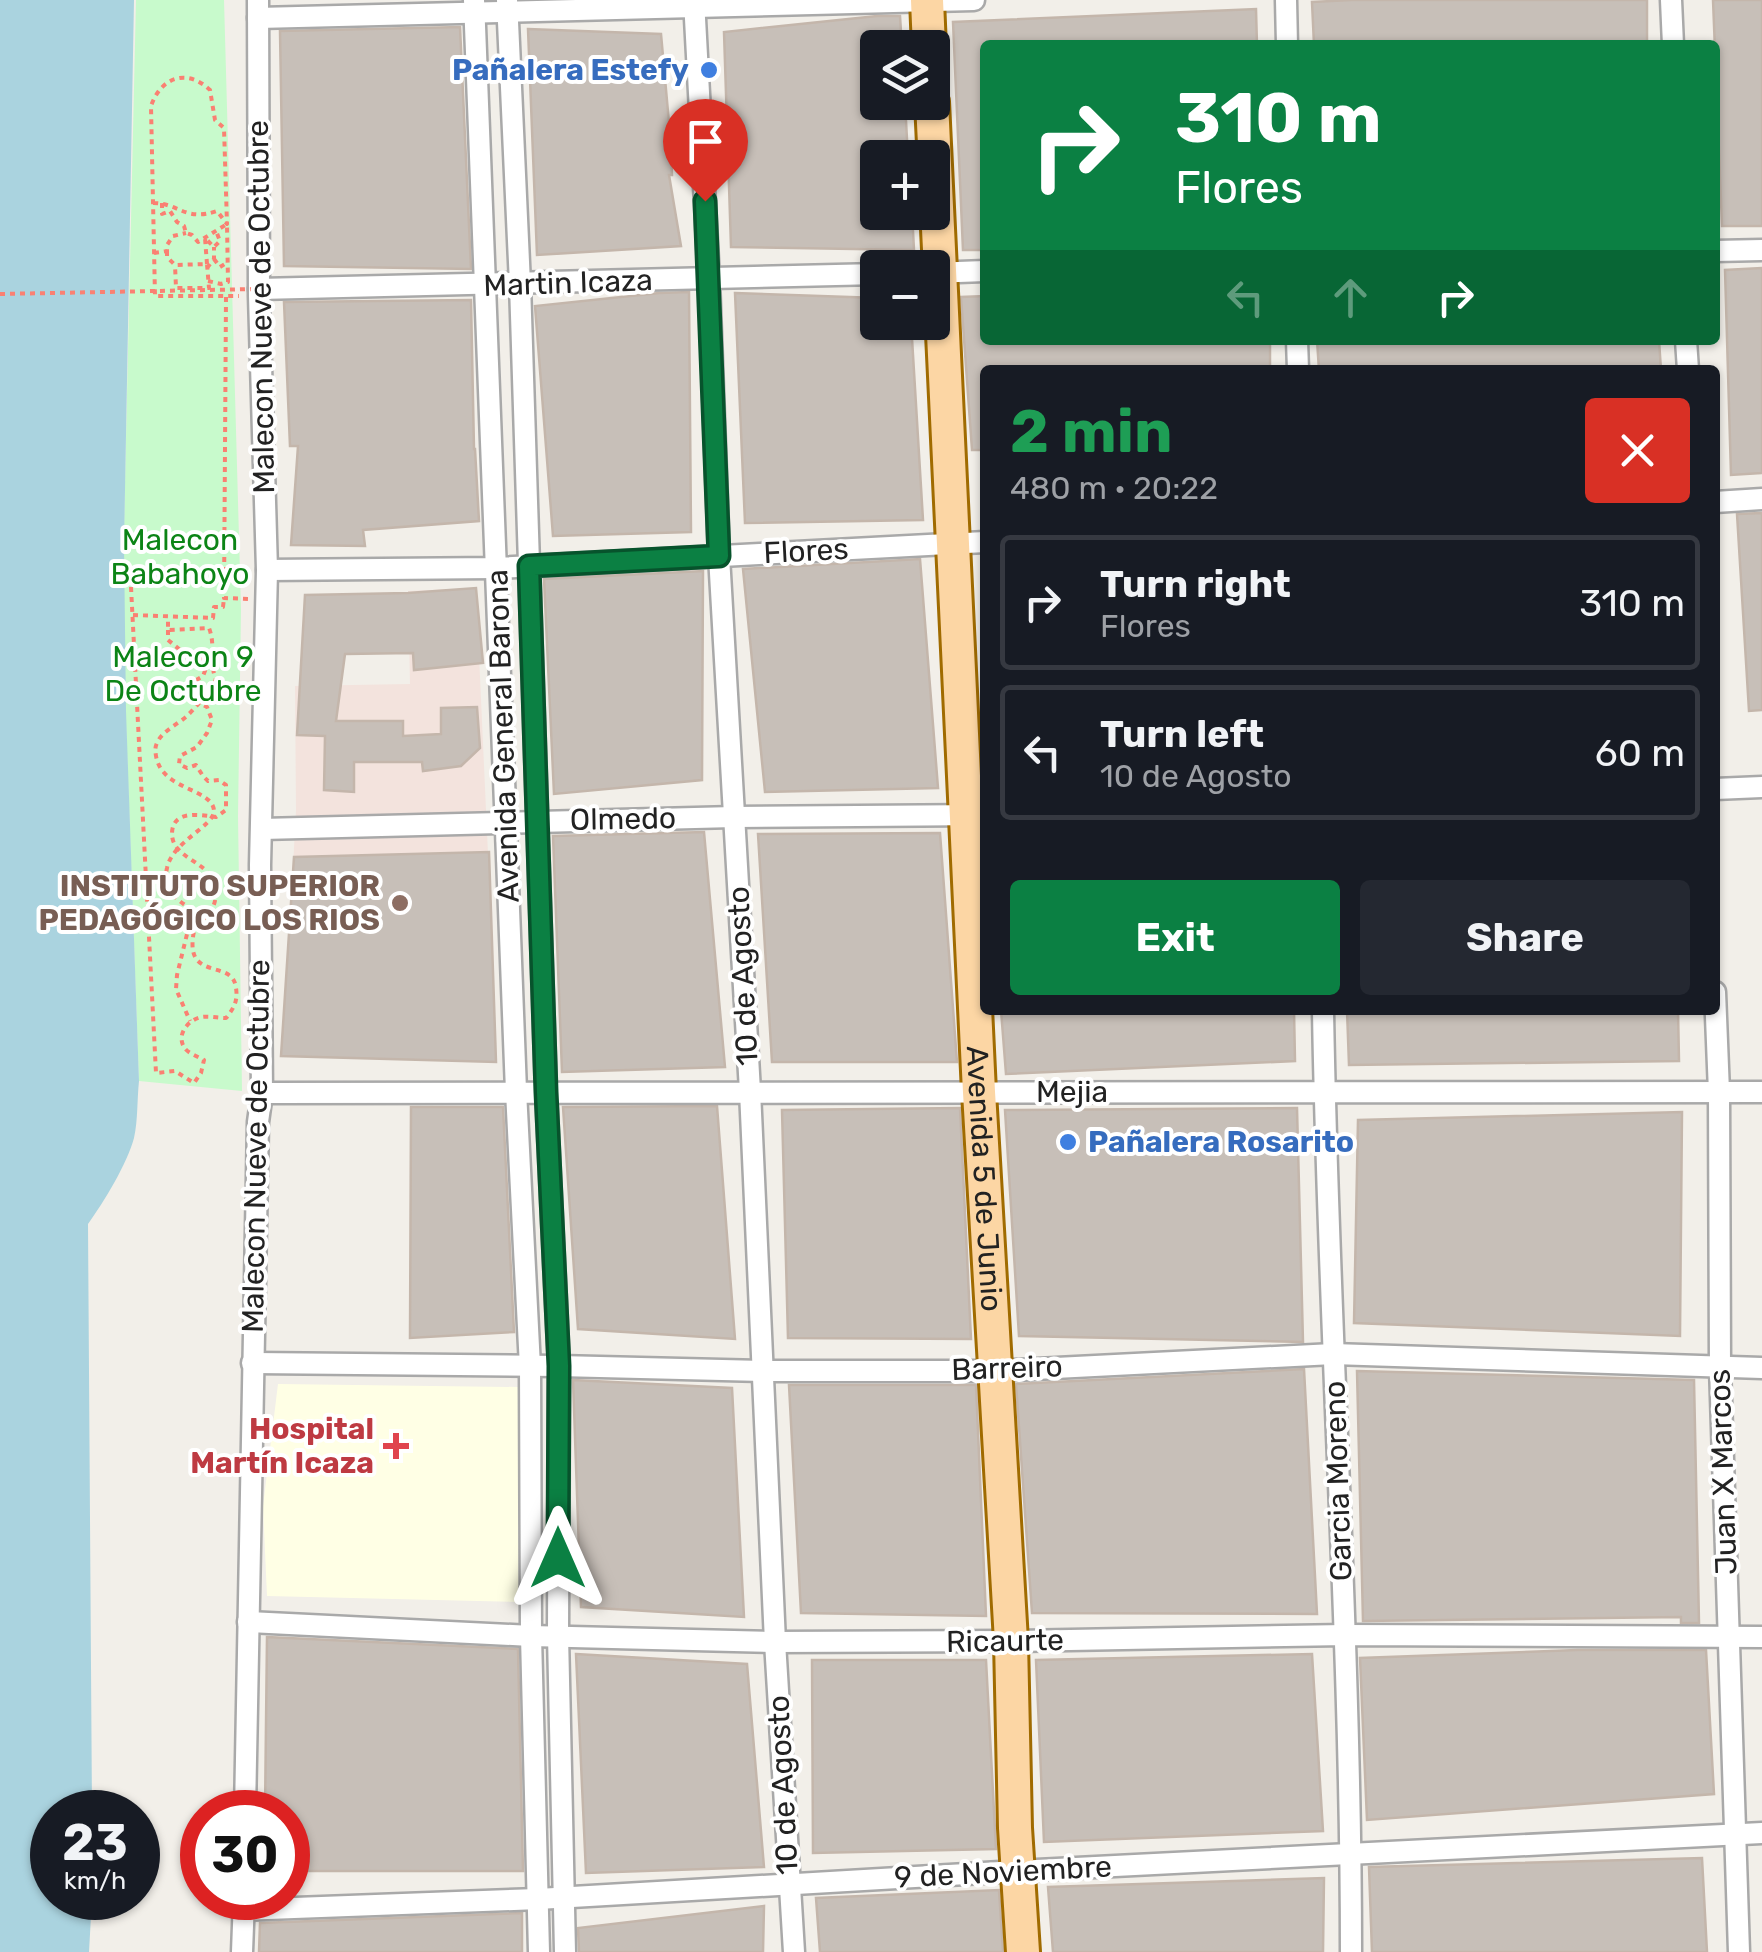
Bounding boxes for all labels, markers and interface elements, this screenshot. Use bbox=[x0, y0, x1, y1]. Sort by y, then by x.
map controls bbox=[860, 30, 950, 340]
button: layers bbox=[860, 30, 950, 120]
place label: Pañalera Estefy bbox=[452, 52, 689, 88]
marker: Pañalera Estefy bbox=[698, 59, 720, 81]
text: 310 m bbox=[1175, 77, 1382, 160]
icon: right bbox=[1010, 80, 1140, 210]
pin bbox=[663, 99, 748, 202]
icon: arrive bbox=[678, 114, 733, 169]
street label: Malecon Nueve de Octubre bbox=[240, 120, 282, 494]
button: + bbox=[860, 140, 950, 230]
text: Flores bbox=[1175, 161, 1303, 214]
button: − bbox=[860, 250, 950, 340]
street label: Martin Icaza bbox=[483, 262, 653, 304]
icon: left bbox=[1218, 270, 1273, 325]
icon: ahead bbox=[1323, 270, 1378, 325]
icon: right bbox=[1428, 270, 1483, 325]
text: 2 min bbox=[1010, 396, 1172, 467]
button: close bbox=[1585, 398, 1690, 503]
text: 480 m · 20:22 bbox=[1010, 469, 1218, 507]
park label: Malecon Babahoyo bbox=[110, 522, 250, 592]
street label: Flores bbox=[762, 531, 850, 571]
text: Turn right bbox=[1100, 561, 1291, 607]
street label: Avenida General Barona bbox=[479, 569, 527, 903]
icon: right bbox=[1015, 575, 1070, 630]
text: 310 m bbox=[1579, 580, 1685, 626]
text: Flores bbox=[1100, 607, 1191, 645]
park label: Malecon 9 De Octubre bbox=[104, 639, 262, 709]
text: Turn left bbox=[1100, 711, 1264, 757]
icon: left bbox=[1015, 725, 1070, 780]
text: 60 m bbox=[1595, 730, 1685, 776]
text: 10 de Agosto bbox=[1100, 757, 1292, 795]
street label: Olmedo bbox=[570, 800, 676, 838]
place label: INSTITUTO SUPERIOR PEDAGÓGICO LOS RIOS bbox=[38, 868, 380, 938]
button: Exit bbox=[1010, 880, 1340, 995]
button: Share bbox=[1360, 880, 1690, 995]
street label: 10 de Agosto bbox=[720, 885, 766, 1067]
marker: INSTITUTO SUPERIOR PEDAGÓGICO LOS RIOS bbox=[389, 892, 411, 914]
street label: Malecon Nueve de Octubre bbox=[235, 959, 277, 1333]
street label: Avenida 5 de Junio bbox=[959, 1045, 1010, 1313]
street label: Mejia bbox=[1036, 1074, 1108, 1110]
place label: Pañalera Rosarito bbox=[1088, 1124, 1354, 1160]
marker: Pañalera Rosarito bbox=[1057, 1131, 1079, 1153]
street label: Barreiro bbox=[951, 1348, 1063, 1388]
street label: Juan X Marcos bbox=[1701, 1368, 1745, 1576]
street label: Garcia Moreno bbox=[1317, 1380, 1359, 1582]
place label: Hospital Martín Icaza bbox=[190, 1411, 374, 1481]
marker: Hospital Martín Icaza bbox=[383, 1433, 409, 1459]
position arrow bbox=[506, 1506, 610, 1610]
street label: Ricaurte bbox=[946, 1622, 1064, 1660]
street label: 10 de Agosto bbox=[760, 1694, 806, 1876]
speed limit sign: 30 bbox=[180, 1790, 310, 1920]
text: 23 bbox=[62, 1813, 128, 1873]
street label: 9 de Noviembre bbox=[893, 1848, 1113, 1896]
text: km/h bbox=[64, 1866, 126, 1895]

